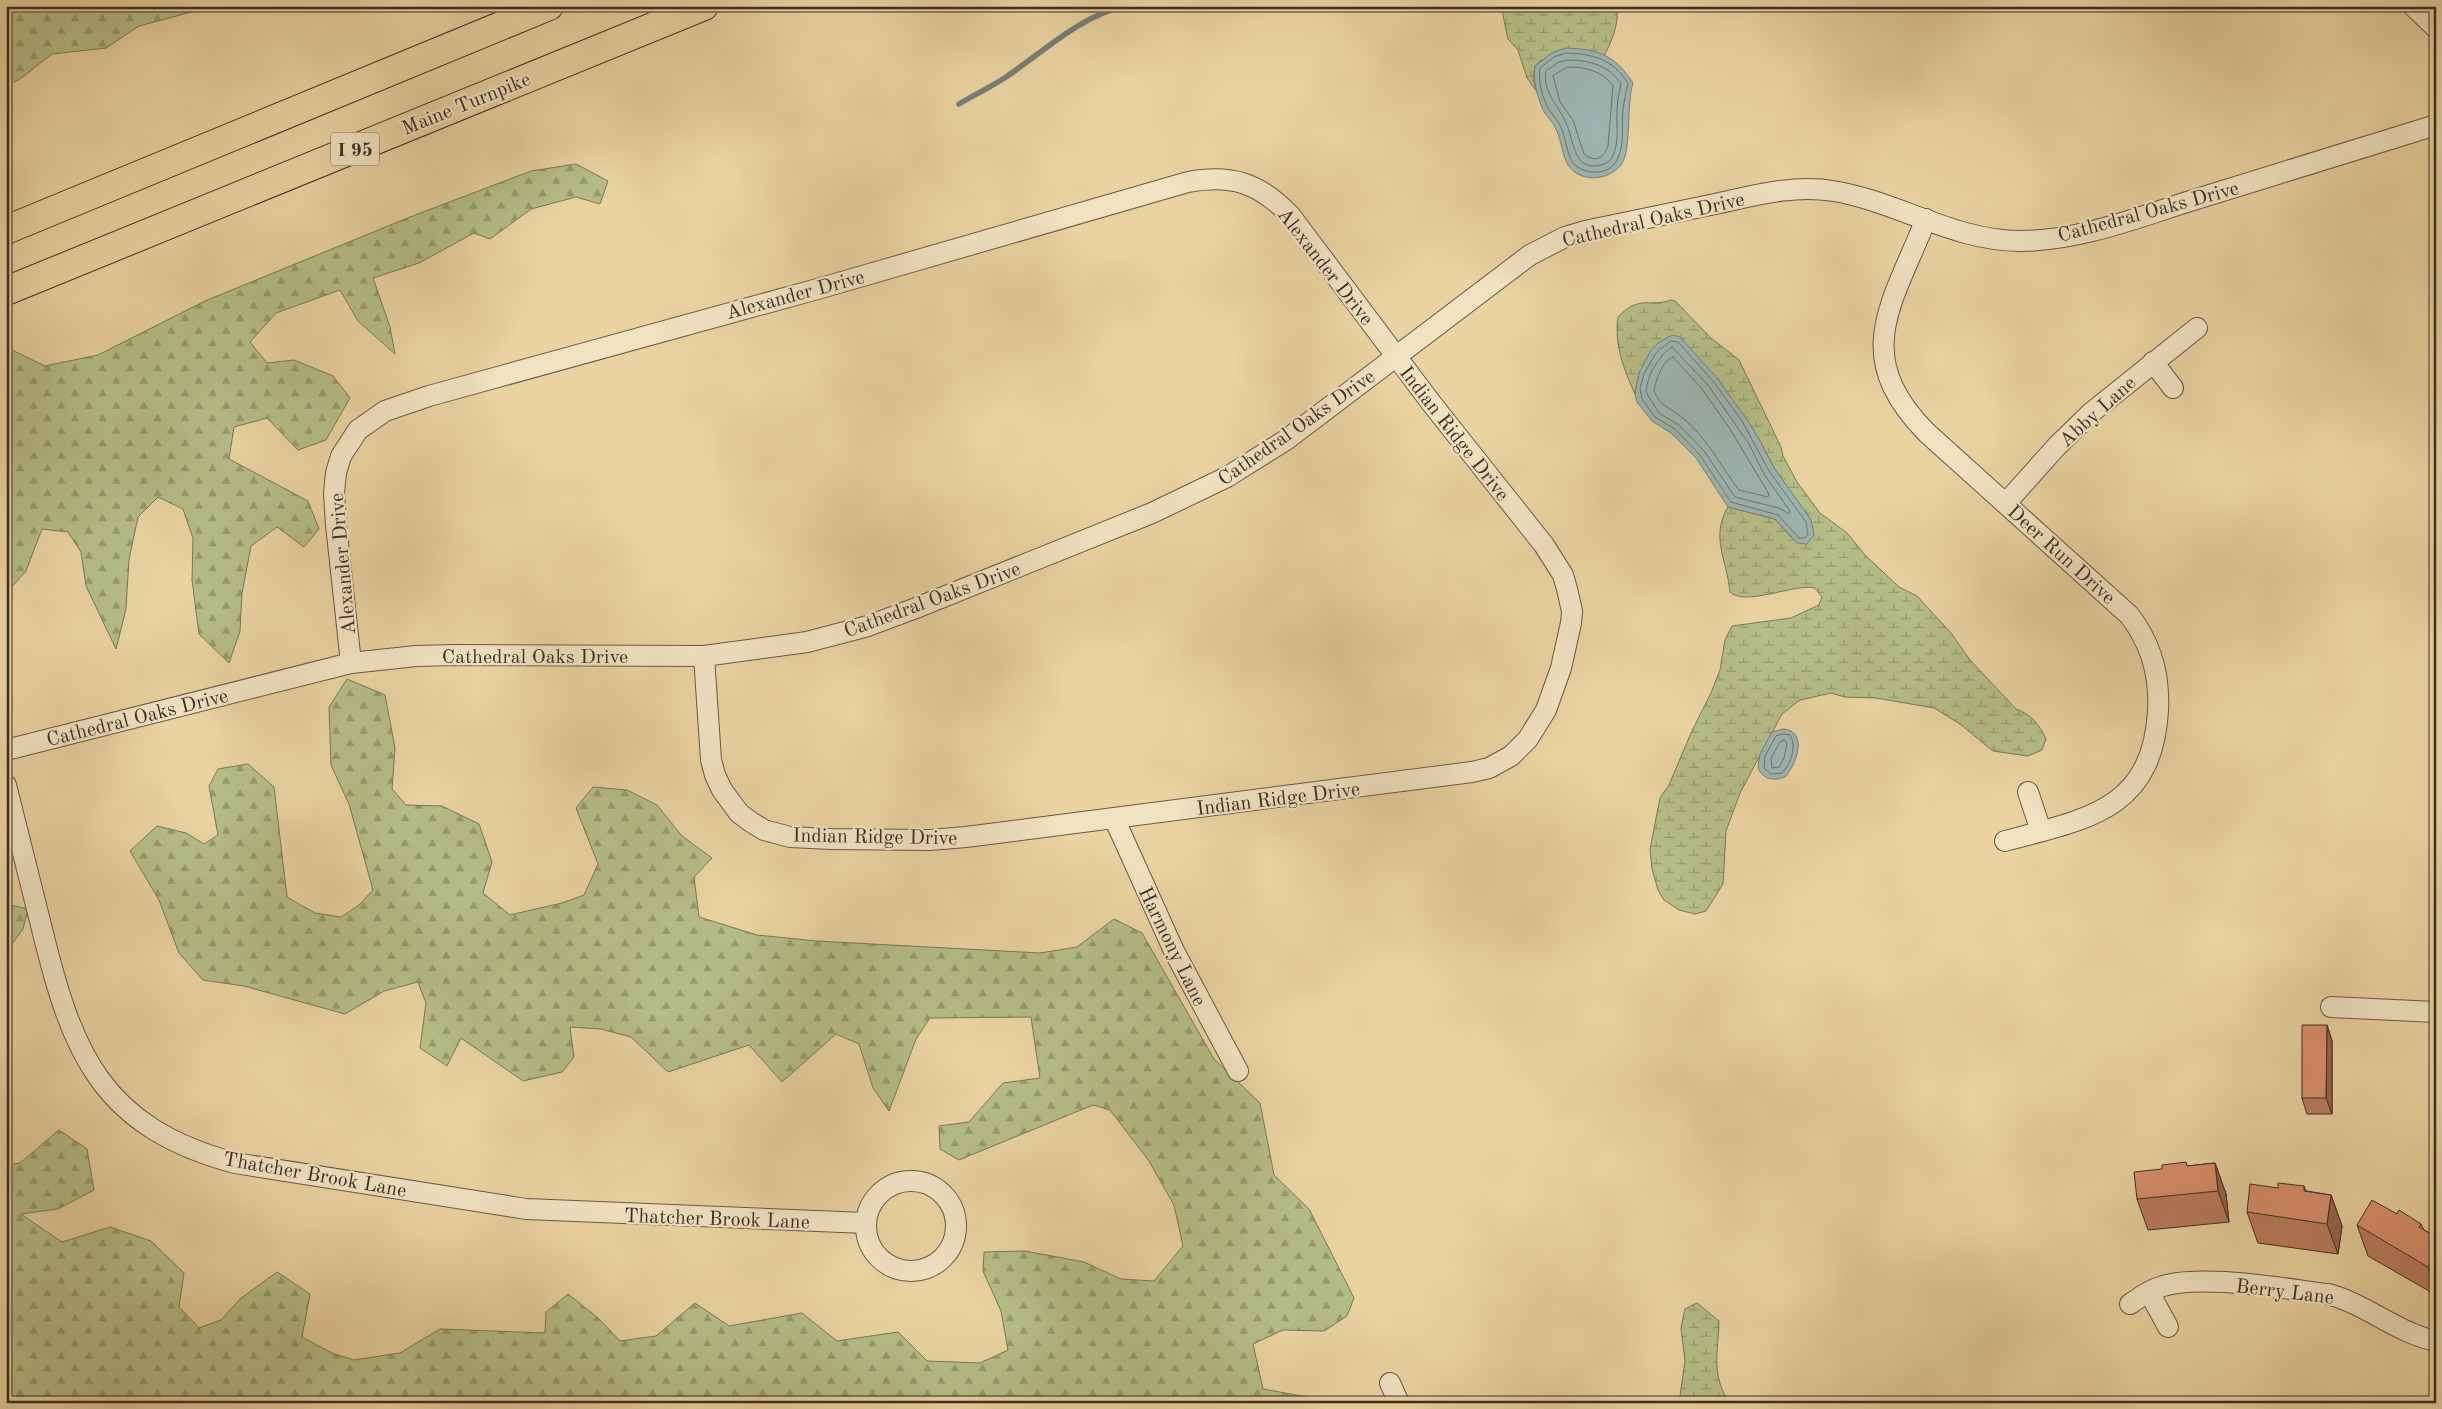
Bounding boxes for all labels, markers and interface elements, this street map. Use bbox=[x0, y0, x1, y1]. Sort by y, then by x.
street label: Maine Turnpike bbox=[400, 70, 534, 140]
road number: I 95 bbox=[331, 132, 379, 166]
street label: Cathedral Oaks Drive bbox=[2056, 179, 2241, 247]
street label: Cathedral Oaks Drive bbox=[1560, 190, 1747, 252]
street label: Alexander Drive bbox=[1273, 205, 1376, 330]
street label: Alexander Drive bbox=[724, 268, 867, 324]
street label: Indian Ridge Drive bbox=[1395, 363, 1512, 505]
street label: Cathedral Oaks Drive bbox=[1215, 367, 1379, 490]
street label: Abby Lane bbox=[2056, 373, 2140, 452]
street label: Alexander Drive bbox=[328, 492, 360, 636]
street label: Deer Run Drive bbox=[2003, 502, 2118, 609]
street label: Cathedral Oaks Drive bbox=[842, 560, 1024, 642]
street label: Cathedral Oaks Drive bbox=[442, 648, 628, 668]
street label: Cathedral Oaks Drive bbox=[45, 687, 230, 751]
street label: Indian Ridge Drive bbox=[1195, 780, 1361, 820]
street label: Indian Ridge Drive bbox=[792, 827, 957, 849]
street label: Harmony Lane bbox=[1134, 884, 1209, 1010]
street label: Thatcher Brook Lane bbox=[221, 1150, 408, 1202]
street label: Thatcher Brook Lane bbox=[624, 1207, 810, 1233]
street label: Berry Lane bbox=[2234, 1277, 2335, 1309]

